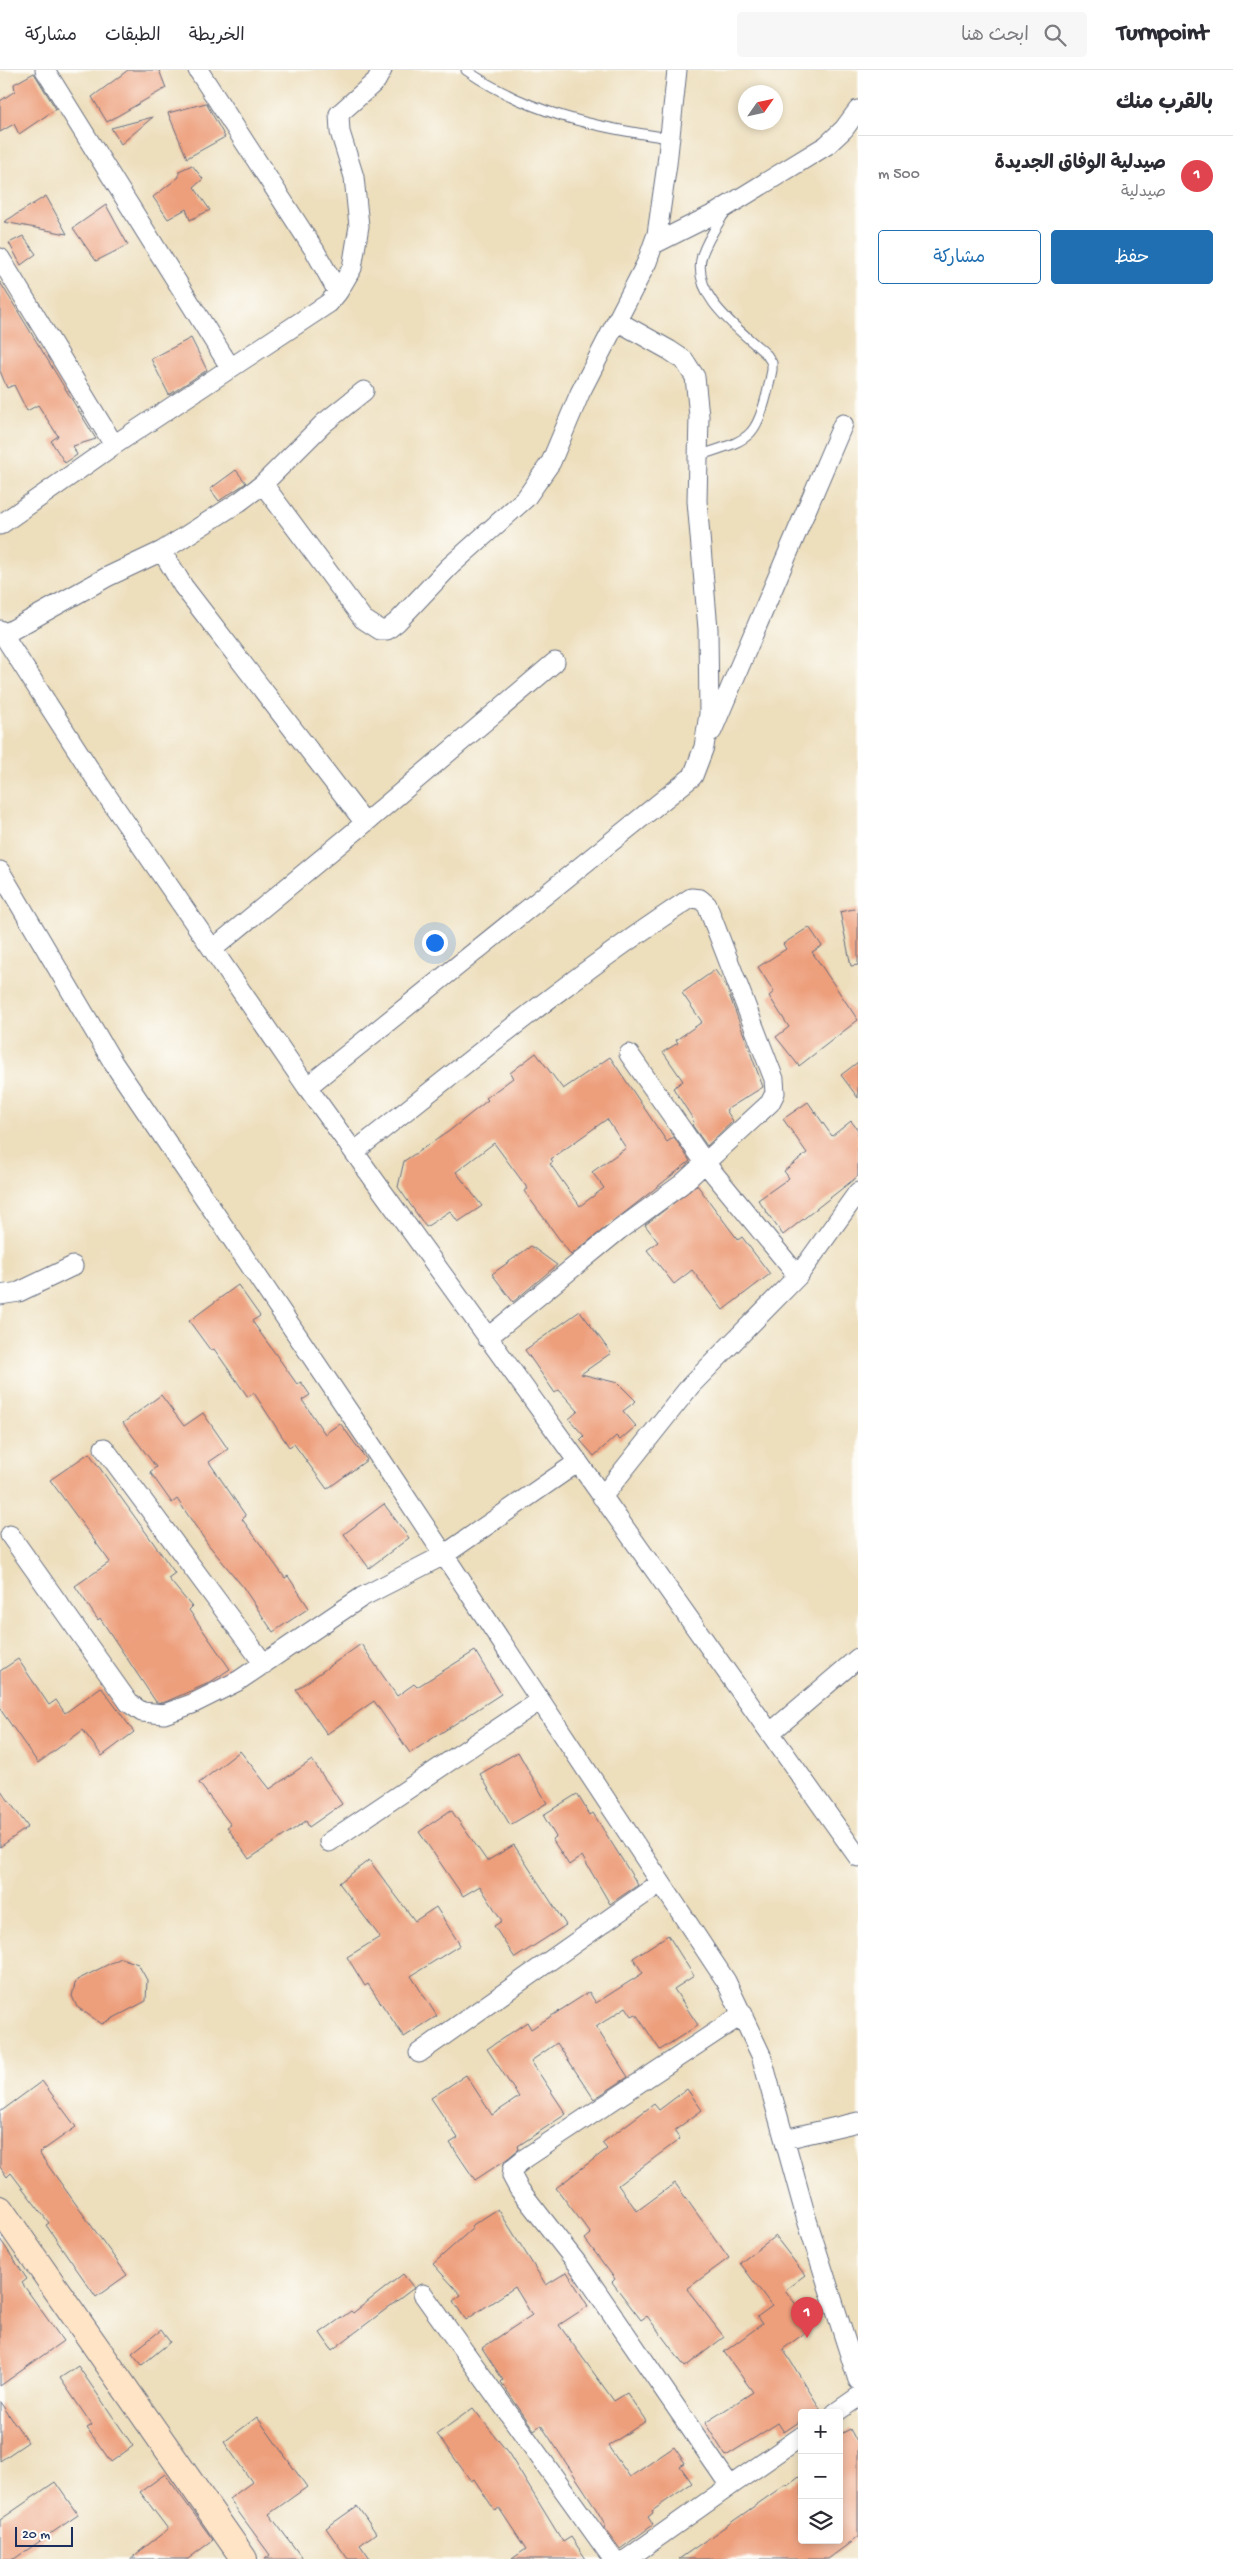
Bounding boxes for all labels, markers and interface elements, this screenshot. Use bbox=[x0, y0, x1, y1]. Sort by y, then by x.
search box bbox=[737, 12, 1087, 57]
text: Turnpoint bbox=[1117, 20, 1208, 49]
icon: search bbox=[1041, 21, 1069, 49]
text: ابحث هنا bbox=[961, 25, 1029, 48]
text: مشاركة bbox=[25, 26, 77, 47]
text: الطبقات bbox=[105, 26, 161, 47]
text: الخريطة bbox=[189, 26, 245, 47]
north arrow bbox=[738, 85, 783, 130]
text: بالقرب منك bbox=[1116, 92, 1213, 117]
text: صيدلية الوفاق الجديدة bbox=[995, 153, 1166, 176]
text: 500 m bbox=[878, 166, 920, 185]
text: 1 bbox=[1194, 166, 1200, 185]
text: صيدلية bbox=[1121, 184, 1166, 203]
button: مشاركة bbox=[878, 230, 1041, 284]
button: حفظ bbox=[1051, 230, 1213, 284]
your location bbox=[422, 930, 448, 956]
pin: 1 bbox=[791, 2297, 823, 2338]
map controls bbox=[798, 2409, 843, 2544]
button: + bbox=[798, 2409, 843, 2454]
button: − bbox=[798, 2454, 843, 2499]
button: layers bbox=[798, 2499, 843, 2544]
scale bar bbox=[15, 2524, 72, 2547]
text: 20 m bbox=[22, 2527, 50, 2544]

